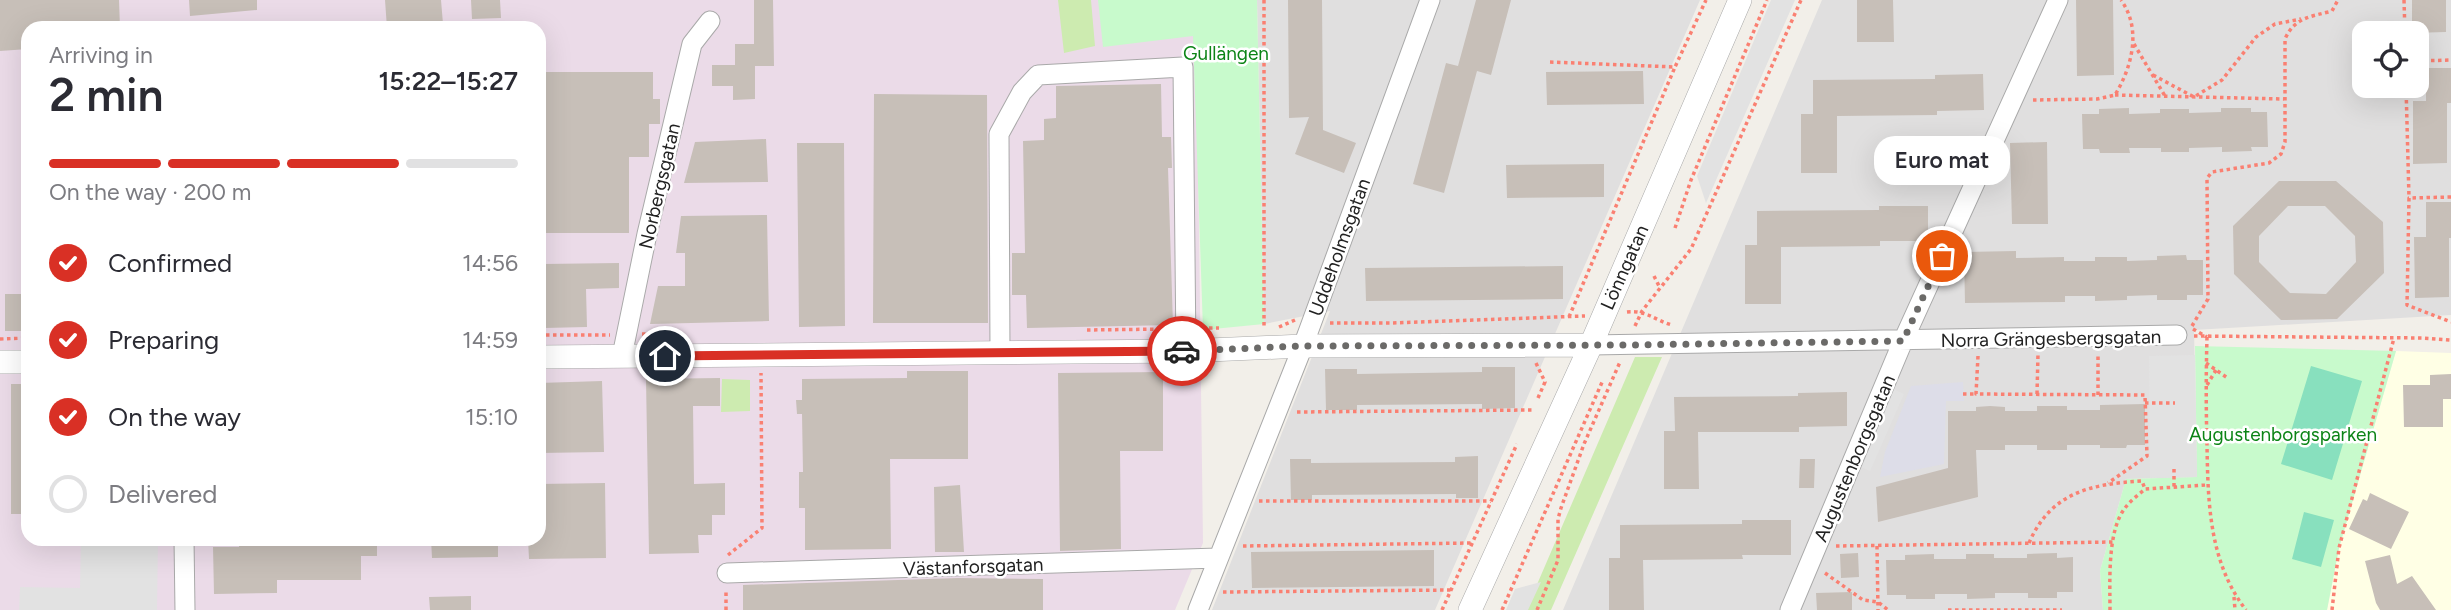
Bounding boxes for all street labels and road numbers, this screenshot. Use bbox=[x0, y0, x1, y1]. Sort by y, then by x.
street label: Norbergsgatan bbox=[634, 121, 685, 251]
street label: Uddeholmsgatan bbox=[1304, 175, 1375, 319]
street label: Lönngatan bbox=[1596, 221, 1653, 313]
street label: Norra Grängesbergsgatan bbox=[1940, 325, 2162, 352]
street label: Augustenborgsgatan bbox=[1809, 371, 1900, 545]
street label: Västanforsgatan bbox=[902, 553, 1044, 580]

